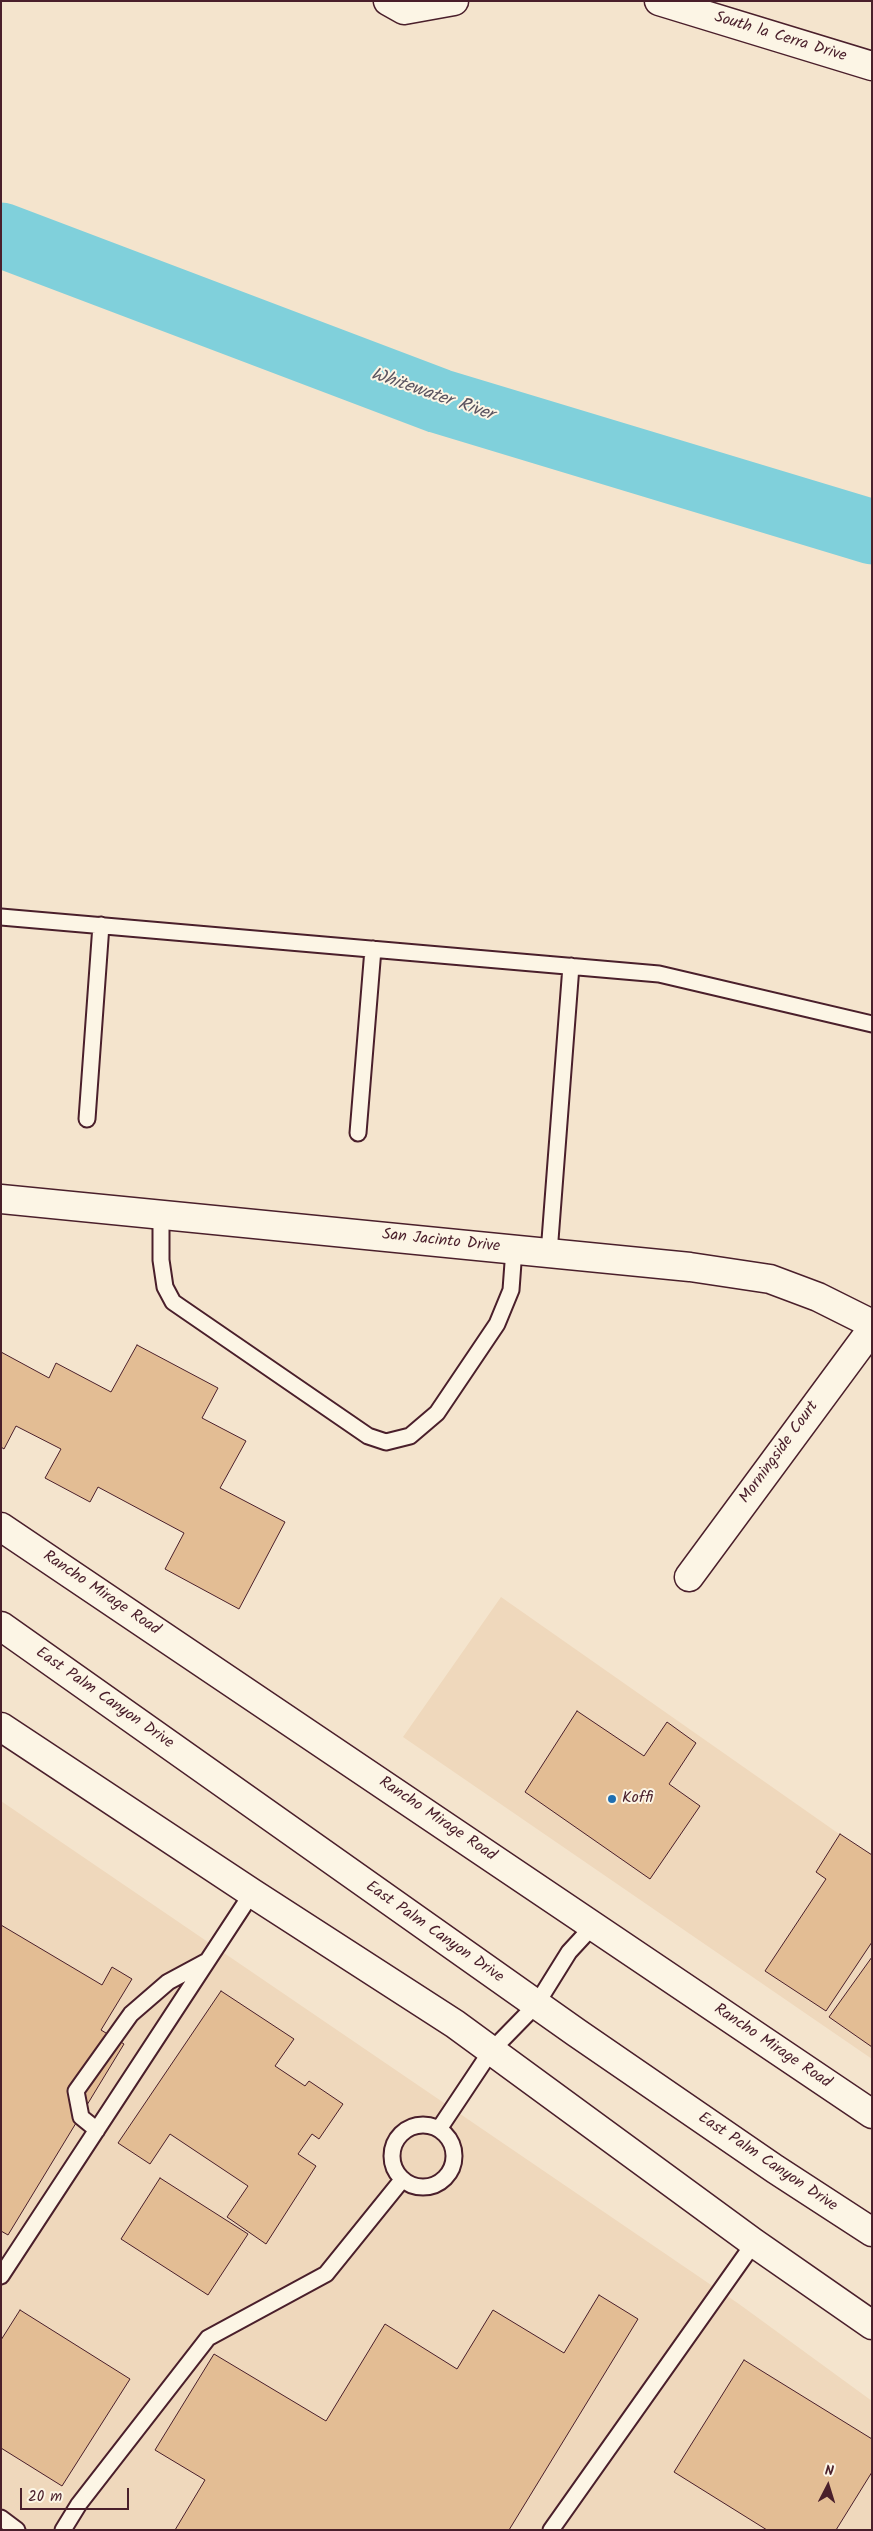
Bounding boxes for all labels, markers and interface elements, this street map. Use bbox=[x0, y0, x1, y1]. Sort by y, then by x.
street label: South la Cerra Drive bbox=[712, 9, 848, 67]
water label: Whitewater River bbox=[368, 365, 496, 427]
street label: San Jacinto Drive bbox=[381, 1226, 501, 1258]
street label: Morningside Court bbox=[736, 1398, 824, 1508]
street label: Rancho Mirage Road bbox=[39, 1548, 163, 1640]
street label: East Palm Canyon Drive bbox=[31, 1644, 177, 1754]
street label: Rancho Mirage Road bbox=[375, 1774, 499, 1866]
place label: Koffi bbox=[622, 1789, 653, 1809]
marker: Koffi bbox=[606, 1793, 618, 1805]
street label: East Palm Canyon Drive bbox=[361, 1878, 507, 1988]
street label: Rancho Mirage Road bbox=[710, 2001, 834, 2093]
street label: East Palm Canyon Drive bbox=[694, 2109, 840, 2217]
text: N bbox=[824, 2460, 835, 2482]
north arrow bbox=[803, 2461, 853, 2511]
scale bar bbox=[22, 2478, 131, 2510]
text: 20 m bbox=[28, 2485, 62, 2509]

